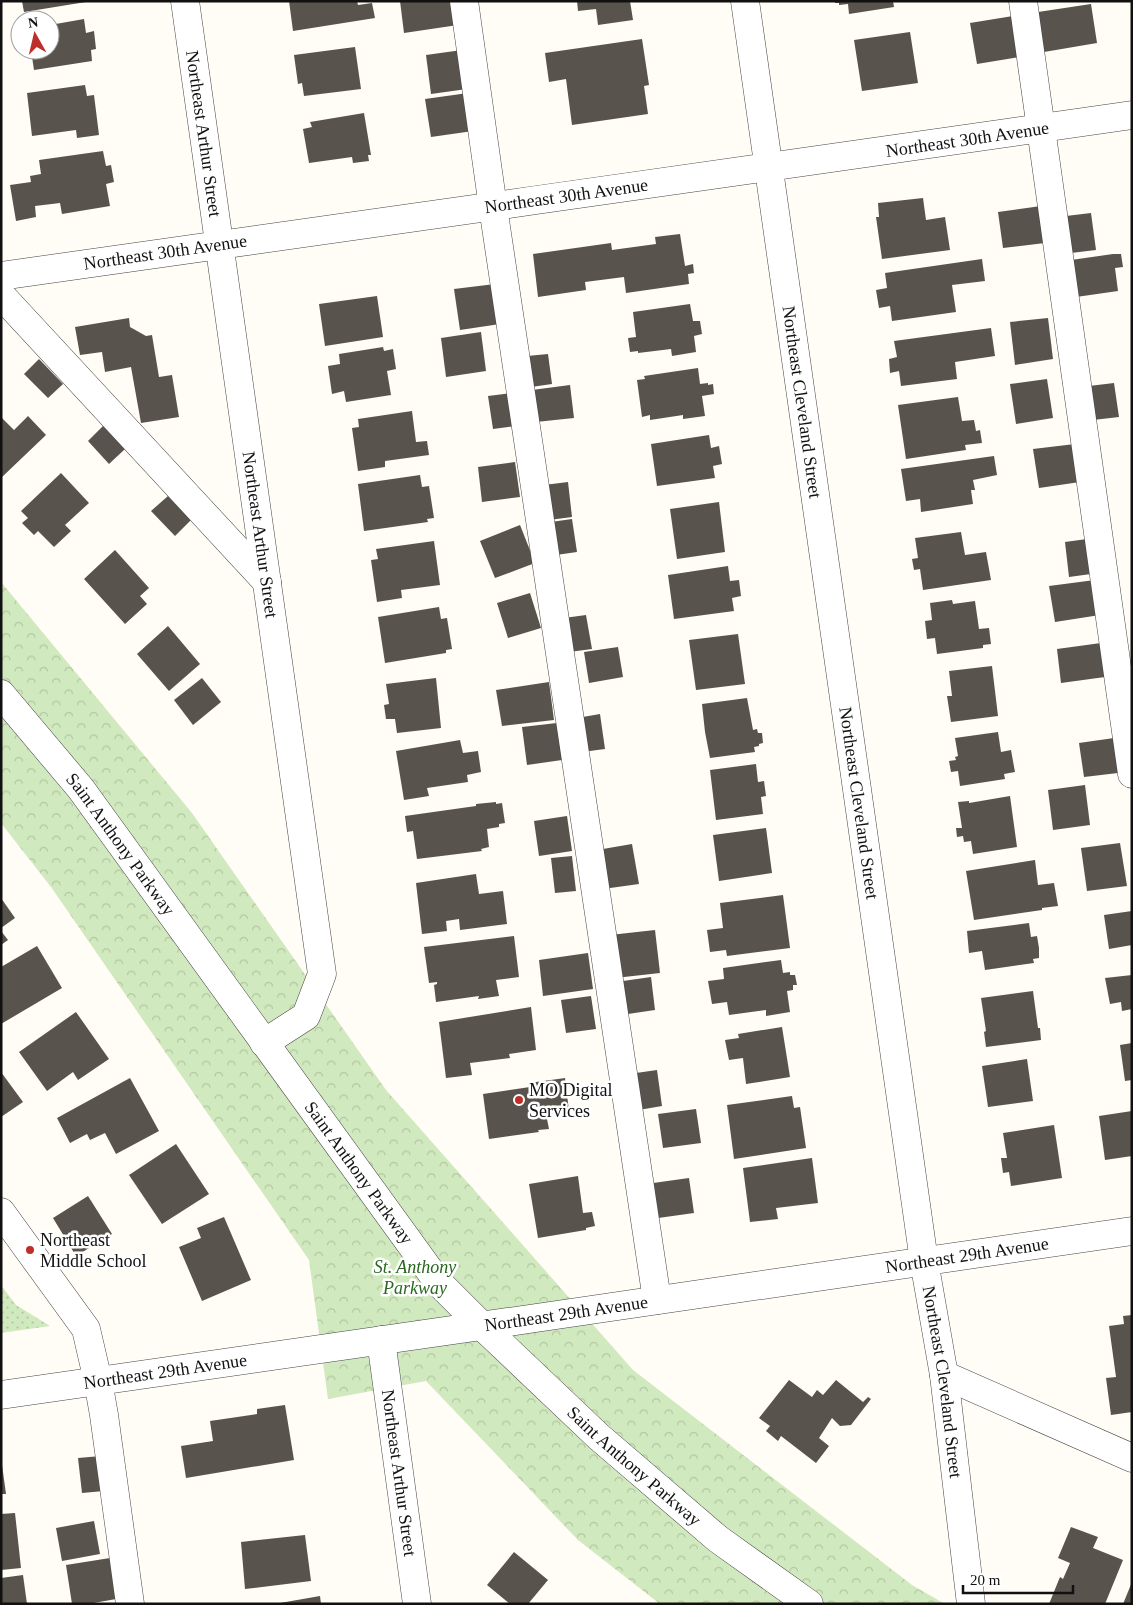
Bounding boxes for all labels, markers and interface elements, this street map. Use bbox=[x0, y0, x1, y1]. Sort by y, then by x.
north arrow bbox=[10, 10, 60, 60]
text: N bbox=[27, 14, 39, 31]
street label: Northeast Arthur Street bbox=[182, 49, 225, 218]
street label: Northeast 30th Avenue bbox=[884, 118, 1050, 161]
street label: Northeast 30th Avenue bbox=[483, 175, 649, 217]
street label: Northeast 30th Avenue bbox=[82, 231, 248, 274]
street label: Northeast Cleveland Street bbox=[778, 304, 826, 499]
street label: Northeast Arthur Street bbox=[239, 450, 282, 619]
street label: Northeast Cleveland Street bbox=[835, 705, 882, 900]
street label: Saint Anthony Parkway bbox=[62, 769, 179, 919]
place label: MO Digital Services bbox=[529, 1080, 613, 1121]
marker: MO Digital Services bbox=[513, 1094, 525, 1106]
street label: Saint Anthony Parkway bbox=[301, 1098, 417, 1248]
place label: Northeast Middle School bbox=[40, 1230, 147, 1271]
street label: Northeast 29th Avenue bbox=[884, 1233, 1050, 1277]
marker: Northeast Middle School bbox=[24, 1244, 36, 1256]
park label: St. Anthony Parkway bbox=[374, 1257, 456, 1298]
street label: Northeast Cleveland Street bbox=[919, 1284, 966, 1479]
street label: Northeast 29th Avenue bbox=[483, 1292, 649, 1335]
street label: Northeast 29th Avenue bbox=[82, 1350, 248, 1393]
street label: Northeast Arthur Street bbox=[378, 1388, 420, 1557]
street label: Saint Anthony Parkway bbox=[563, 1402, 705, 1530]
scale bar bbox=[963, 1562, 1073, 1594]
text: 20 m bbox=[970, 1572, 1001, 1588]

